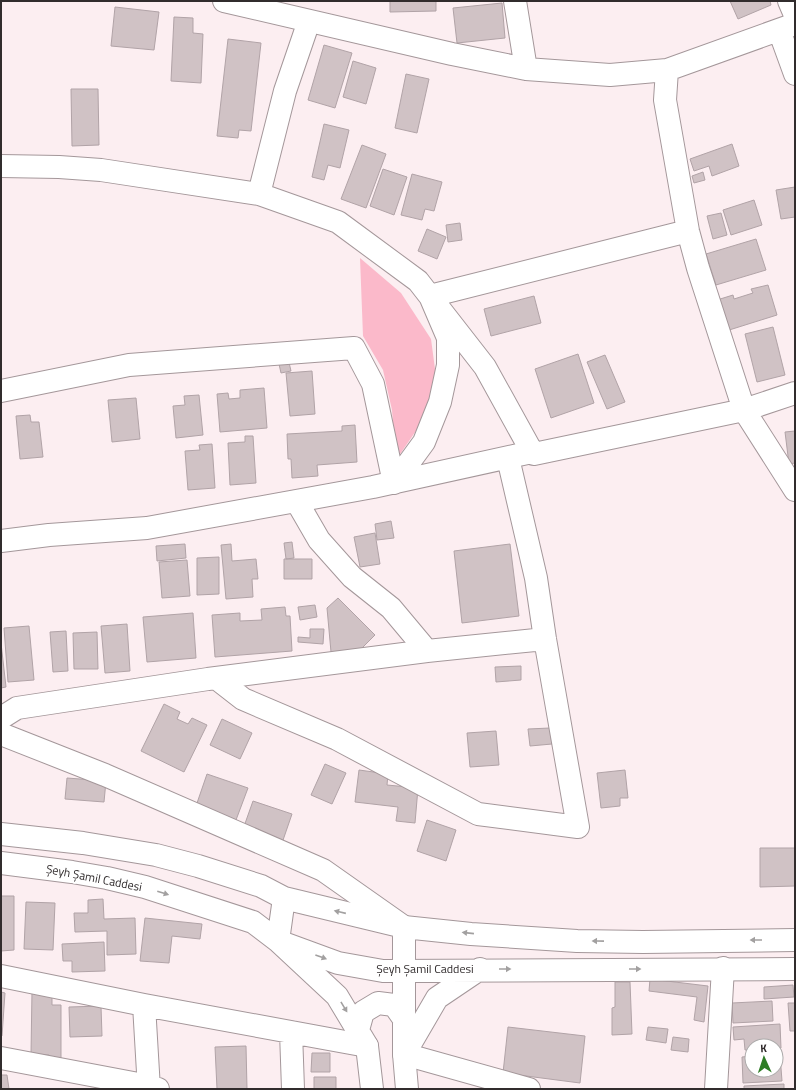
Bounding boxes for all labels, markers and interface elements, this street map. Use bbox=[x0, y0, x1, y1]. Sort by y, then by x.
street label: Şeyh Şamil Caddesi bbox=[44, 859, 144, 896]
one-way arrow bbox=[157, 890, 169, 896]
one-way arrow bbox=[334, 908, 347, 914]
one-way arrow bbox=[462, 930, 474, 937]
one-way arrow bbox=[749, 937, 762, 943]
one-way arrow bbox=[592, 938, 604, 945]
one-way arrow bbox=[315, 954, 327, 960]
street label: Şeyh Şamil Caddesi bbox=[376, 959, 474, 978]
one-way arrow bbox=[499, 966, 512, 972]
one-way arrow bbox=[629, 966, 642, 972]
one-way arrow bbox=[340, 1001, 347, 1013]
north arrow bbox=[744, 1038, 784, 1078]
text: K bbox=[760, 1040, 768, 1056]

